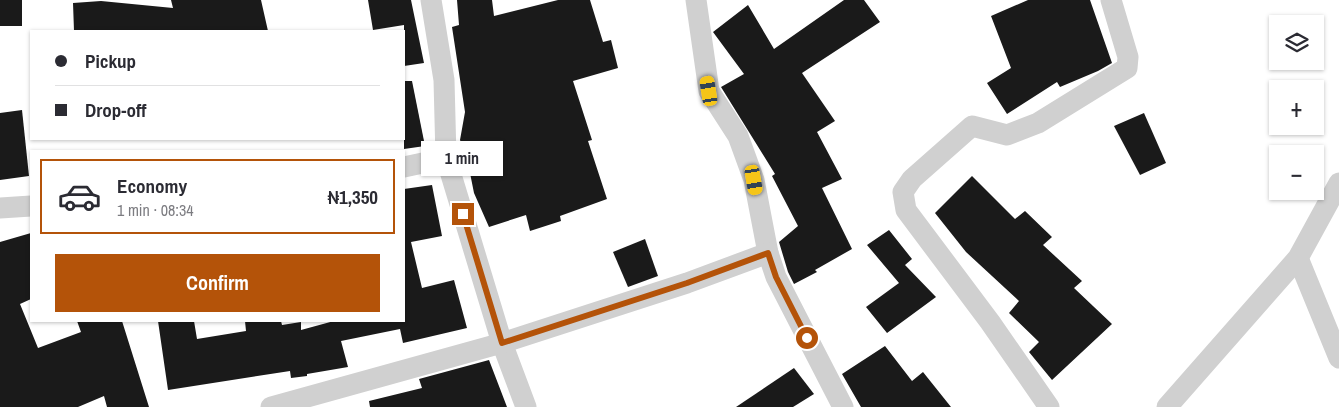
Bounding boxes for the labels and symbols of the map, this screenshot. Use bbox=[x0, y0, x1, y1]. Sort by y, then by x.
car bbox=[699, 75, 718, 107]
callout: 1 min bbox=[422, 142, 504, 176]
car bbox=[744, 164, 763, 196]
route end bbox=[452, 203, 474, 225]
route start bbox=[796, 327, 818, 349]

